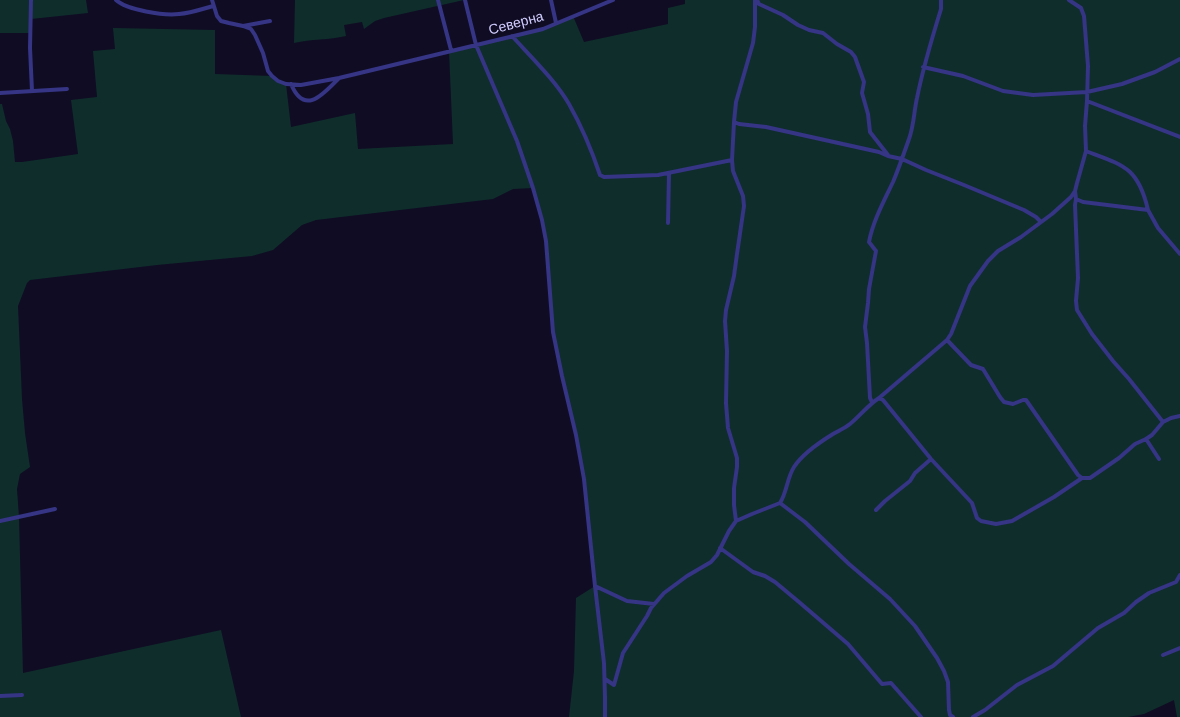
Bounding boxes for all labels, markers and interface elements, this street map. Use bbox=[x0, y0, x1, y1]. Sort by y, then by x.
street label: Северна bbox=[487, 8, 545, 38]

